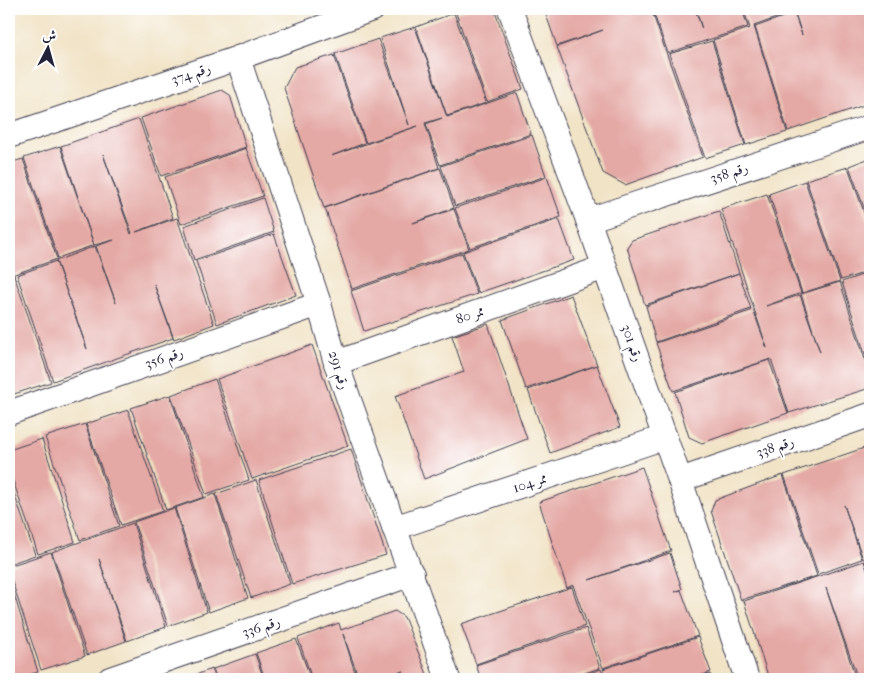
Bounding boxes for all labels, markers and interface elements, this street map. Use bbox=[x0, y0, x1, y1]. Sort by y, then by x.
north arrow bbox=[22, 22, 72, 72]
text: ش bbox=[42, 26, 57, 45]
street label: رقم 374 bbox=[169, 59, 215, 93]
street label: رقم 358 bbox=[708, 159, 752, 192]
street label: ممر 80 bbox=[454, 302, 486, 328]
street label: رقم 301 bbox=[613, 322, 647, 366]
street label: رقم 356 bbox=[143, 344, 187, 377]
street label: رقم 291 bbox=[320, 349, 353, 393]
street label: رقم 338 bbox=[754, 433, 798, 466]
street label: ممر 104 bbox=[511, 470, 549, 496]
street label: رقم 336 bbox=[240, 613, 284, 646]

